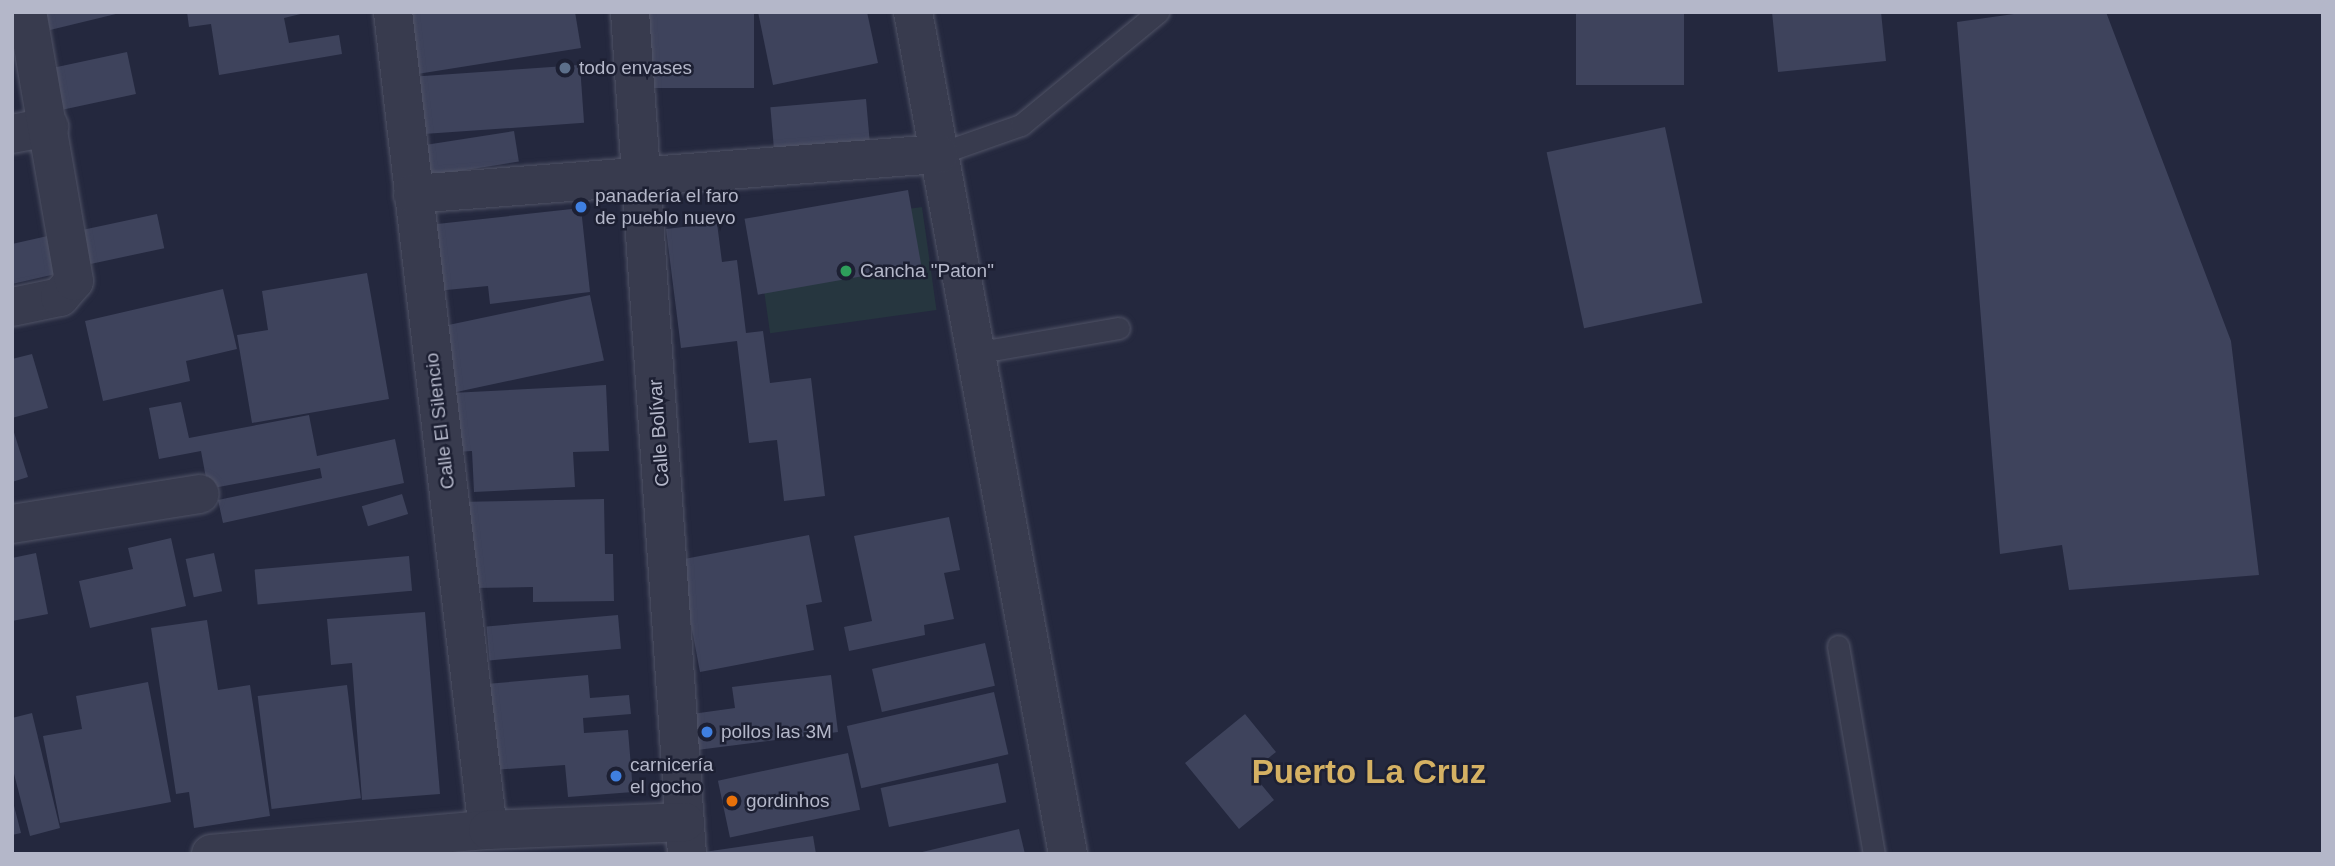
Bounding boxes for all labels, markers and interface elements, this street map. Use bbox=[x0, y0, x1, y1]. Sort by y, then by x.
place label: todo envases bbox=[579, 57, 692, 79]
marker: todo envases bbox=[557, 60, 573, 76]
place label: panadería el faro de pueblo nuevo bbox=[595, 185, 739, 229]
marker: panadería el faro de pueblo nuevo bbox=[573, 199, 589, 215]
place label: Cancha "Paton" bbox=[860, 260, 994, 282]
marker: Cancha "Paton" bbox=[838, 263, 854, 279]
street label: Calle El Silencio bbox=[420, 351, 460, 491]
street label: Calle Bolívar bbox=[644, 378, 674, 488]
place label: pollos las 3M bbox=[721, 721, 832, 743]
marker: pollos las 3M bbox=[699, 724, 715, 740]
district label: Puerto La Cruz bbox=[1252, 752, 1486, 792]
place label: carnicería el gocho bbox=[630, 754, 713, 798]
marker: carnicería el gocho bbox=[608, 768, 624, 784]
place label: gordinhos bbox=[746, 790, 829, 812]
marker: gordinhos bbox=[724, 793, 740, 809]

